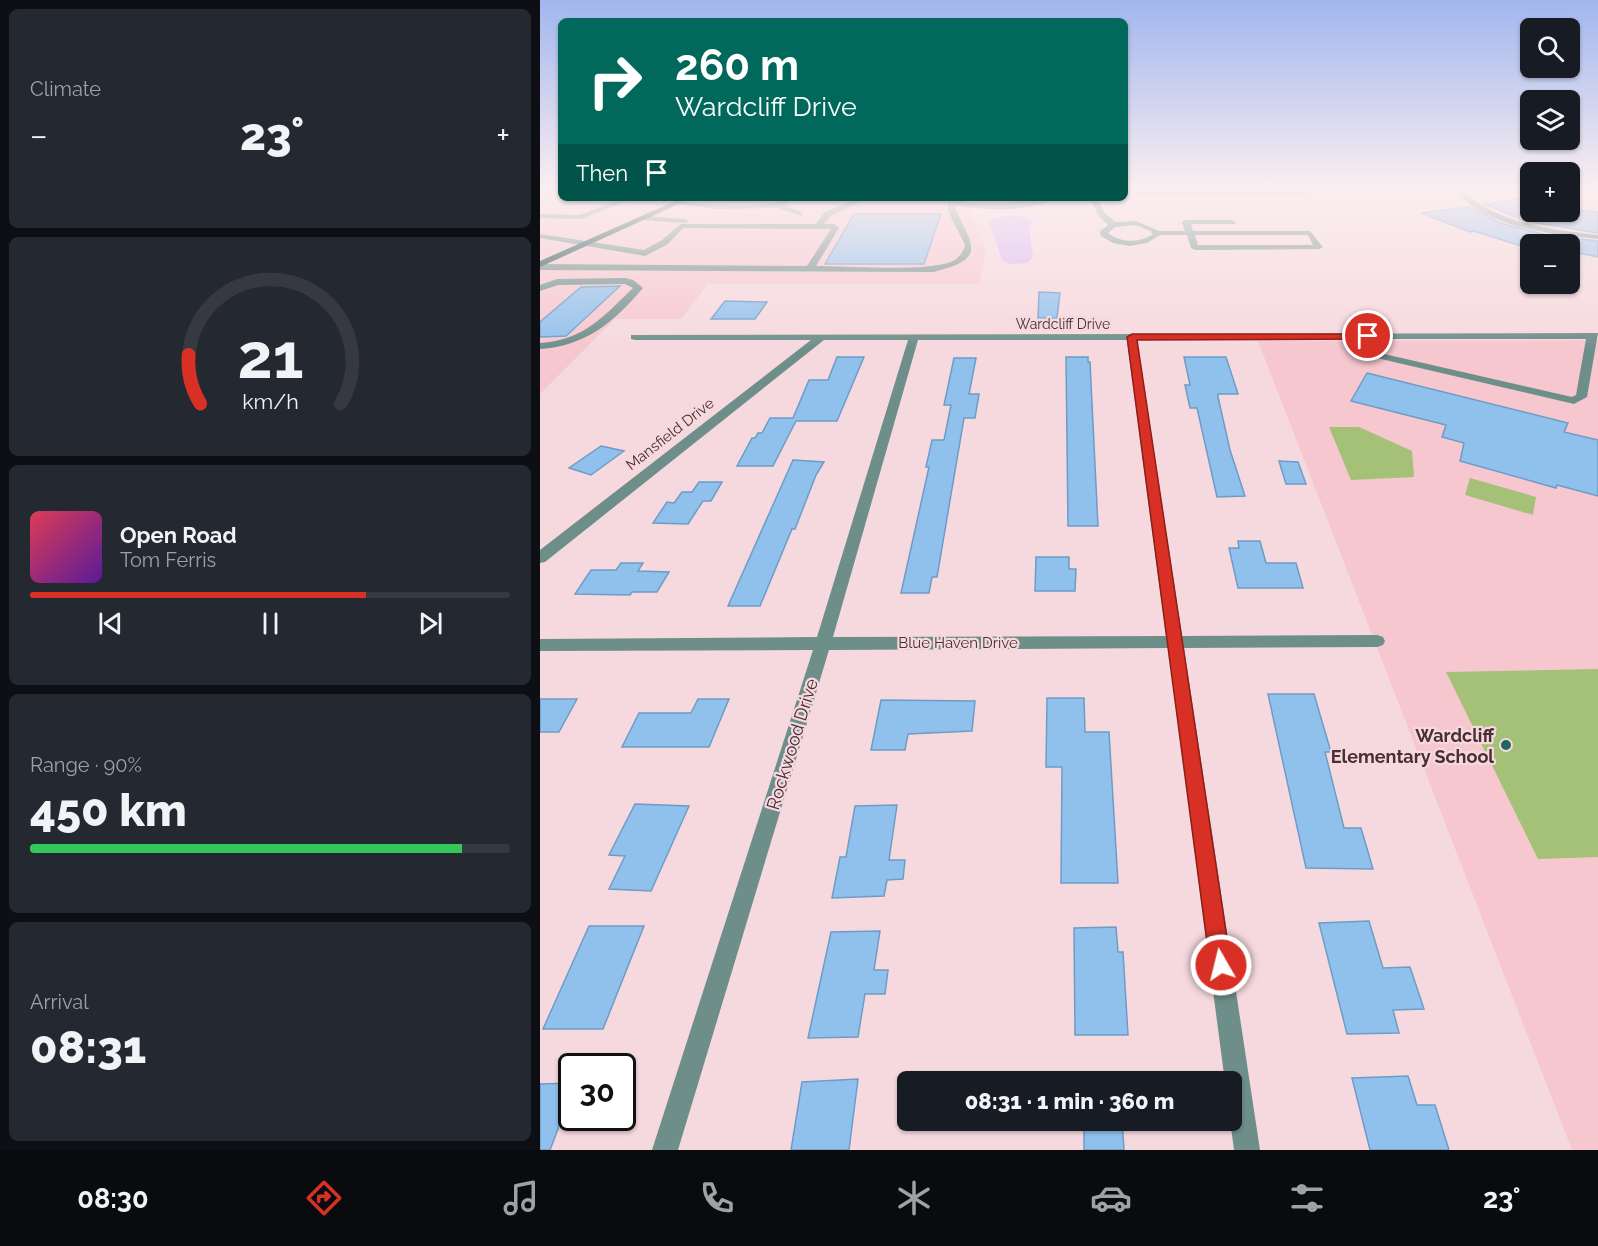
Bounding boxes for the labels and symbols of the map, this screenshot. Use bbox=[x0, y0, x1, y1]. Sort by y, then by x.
pin bbox=[1342, 310, 1393, 361]
street label: Wardcliff Drive bbox=[1016, 316, 1110, 332]
street label: Mansfield Drive bbox=[622, 394, 718, 474]
street label: Blue Haven Drive bbox=[898, 634, 1018, 652]
street label: Rockwood Drive bbox=[762, 675, 822, 812]
place label: Wardcliff Elementary School bbox=[1331, 725, 1494, 767]
marker: Wardcliff Elementary School bbox=[1499, 738, 1513, 752]
position arrow bbox=[1189, 933, 1253, 997]
speed limit sign: 30 bbox=[558, 1053, 636, 1131]

